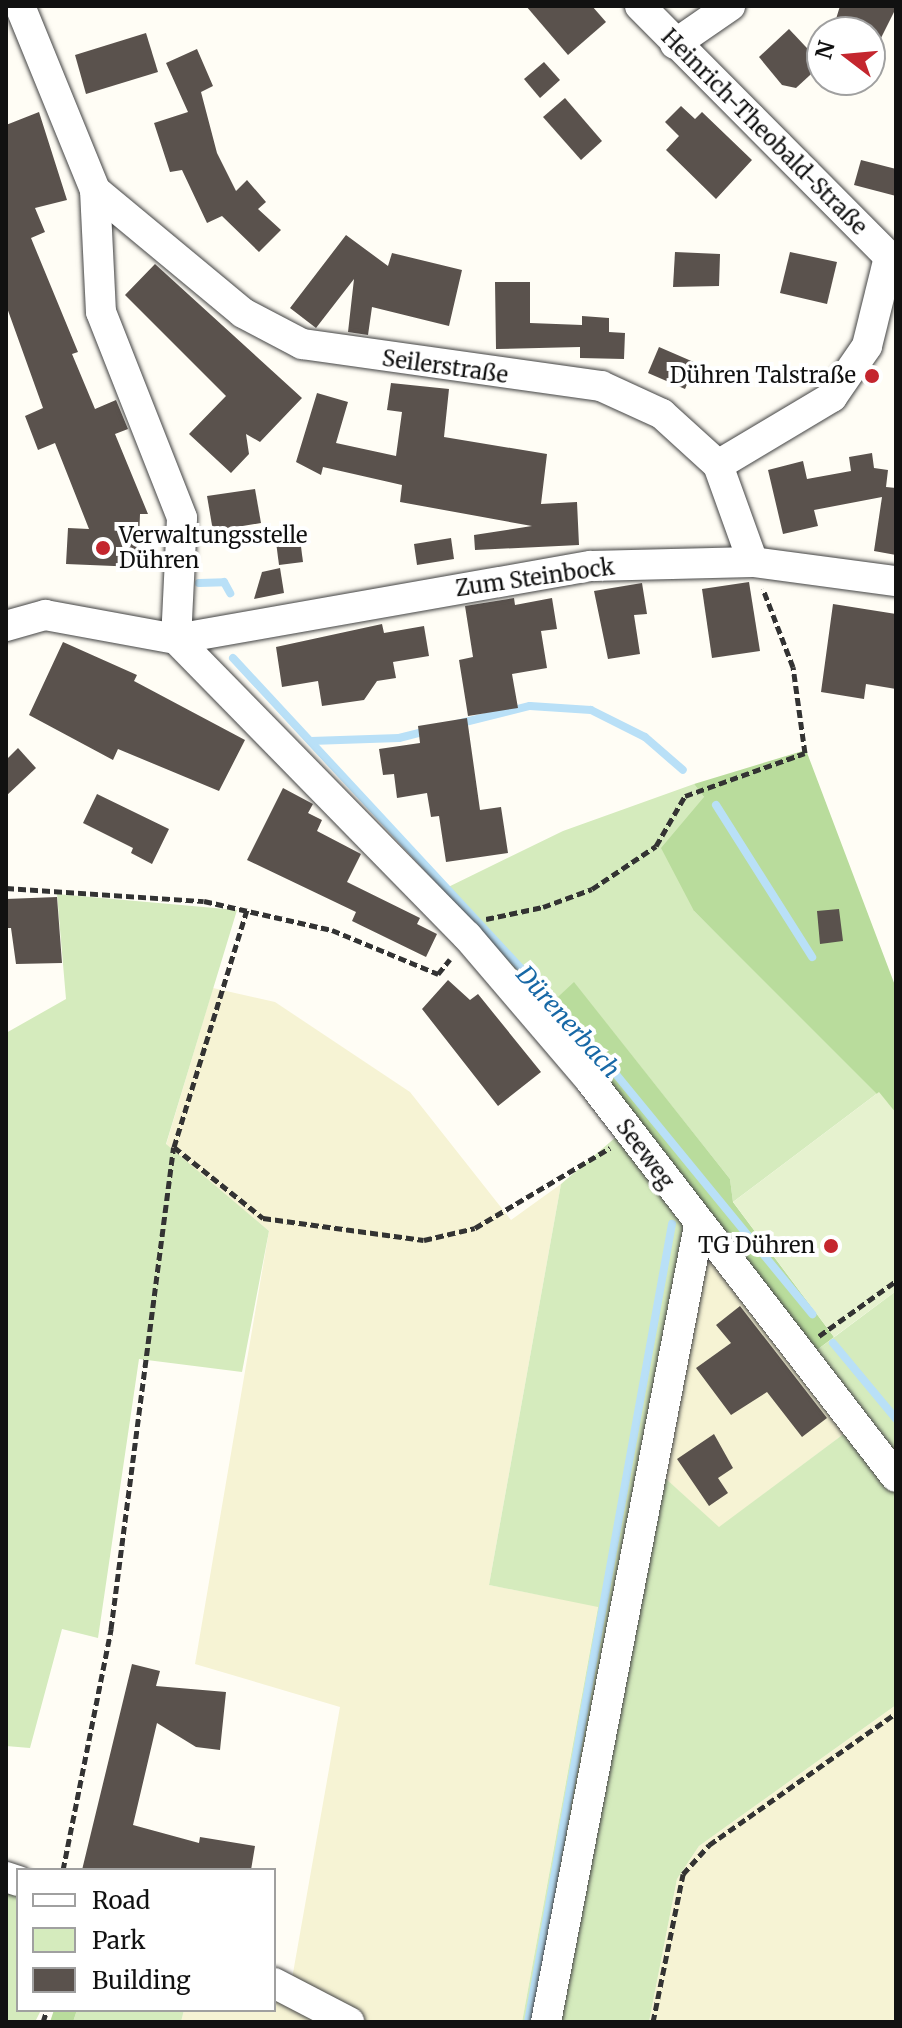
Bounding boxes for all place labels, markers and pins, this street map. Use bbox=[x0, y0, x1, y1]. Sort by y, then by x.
place label: Dühren Talstraße bbox=[670, 363, 856, 389]
marker: Dühren Talstraße bbox=[863, 367, 881, 385]
place label: Verwaltungsstelle Dühren bbox=[119, 522, 307, 574]
marker: Verwaltungsstelle Dühren bbox=[94, 539, 112, 557]
place label: TG Dühren bbox=[698, 1233, 815, 1259]
marker: TG Dühren bbox=[822, 1237, 840, 1255]

